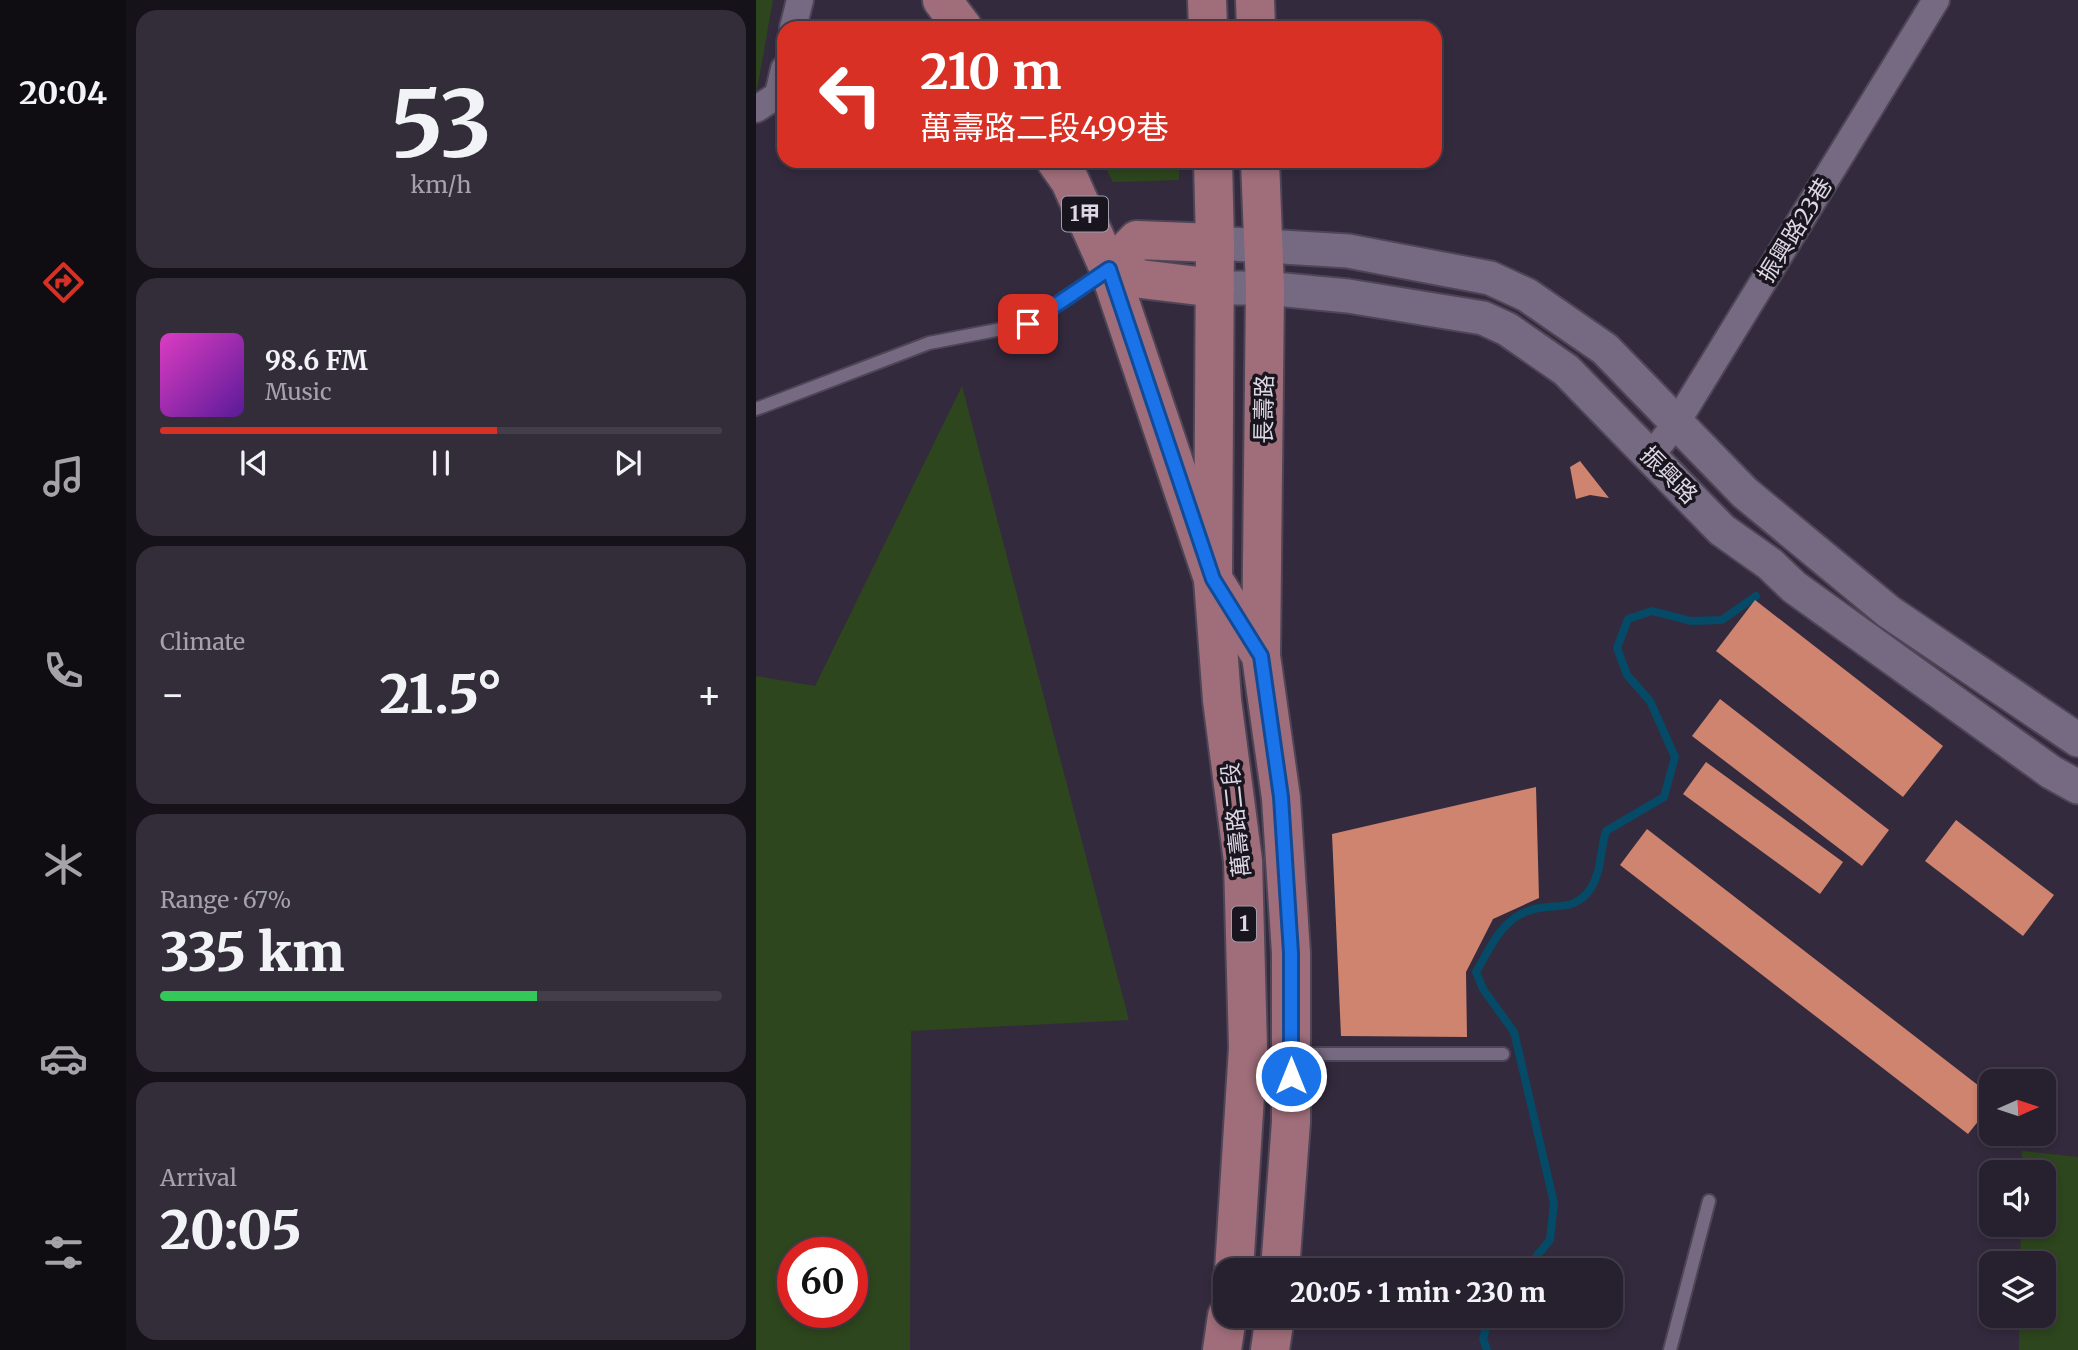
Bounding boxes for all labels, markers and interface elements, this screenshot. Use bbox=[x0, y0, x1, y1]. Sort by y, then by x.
text: 210 m bbox=[920, 41, 1061, 102]
icon: left bbox=[805, 49, 896, 140]
text: 53 bbox=[390, 67, 492, 182]
text: 20:04 bbox=[19, 73, 107, 113]
text: 萬壽路二段499巷 bbox=[920, 108, 1168, 148]
text: km/h bbox=[411, 170, 471, 199]
street label: 振興路23巷 bbox=[1751, 172, 1838, 287]
road number: 1甲 bbox=[1062, 196, 1108, 232]
icon: directions bbox=[39, 258, 88, 307]
pin bbox=[998, 294, 1058, 354]
icon: arrive bbox=[1009, 305, 1047, 343]
text: 98.6 FM bbox=[265, 344, 368, 377]
street label: 長壽路 bbox=[1248, 374, 1279, 444]
text: Music bbox=[265, 377, 332, 406]
street label: 振興路 bbox=[1635, 440, 1704, 509]
icon: previous bbox=[235, 444, 273, 482]
icon: pause bbox=[422, 444, 460, 482]
icon: next bbox=[609, 444, 647, 482]
icon: music bbox=[39, 452, 88, 501]
text: Climate bbox=[160, 627, 245, 656]
icon: phone bbox=[39, 646, 88, 695]
text: 21.5° bbox=[380, 662, 502, 727]
text: − bbox=[160, 671, 185, 718]
text: + bbox=[697, 671, 722, 718]
street label: 萬壽路二段 bbox=[1215, 761, 1256, 879]
icon: climate bbox=[39, 840, 88, 889]
text: Range · 67% bbox=[160, 885, 291, 914]
road number: 1 bbox=[1232, 906, 1256, 942]
text: 335 km bbox=[160, 920, 345, 985]
icon: car bbox=[39, 1034, 88, 1083]
position arrow bbox=[1254, 1039, 1328, 1113]
north arrow bbox=[1979, 1069, 2056, 1146]
map controls bbox=[1979, 1069, 2056, 1328]
button: sound bbox=[1979, 1160, 2056, 1237]
text: Arrival bbox=[160, 1163, 237, 1192]
text: 20:05 bbox=[160, 1198, 302, 1263]
icon: filters bbox=[39, 1228, 88, 1277]
speed limit sign: 60 bbox=[777, 1237, 868, 1328]
button: layers bbox=[1979, 1251, 2056, 1328]
text: 20:05 · 1 min · 230 m bbox=[1290, 1276, 1546, 1309]

